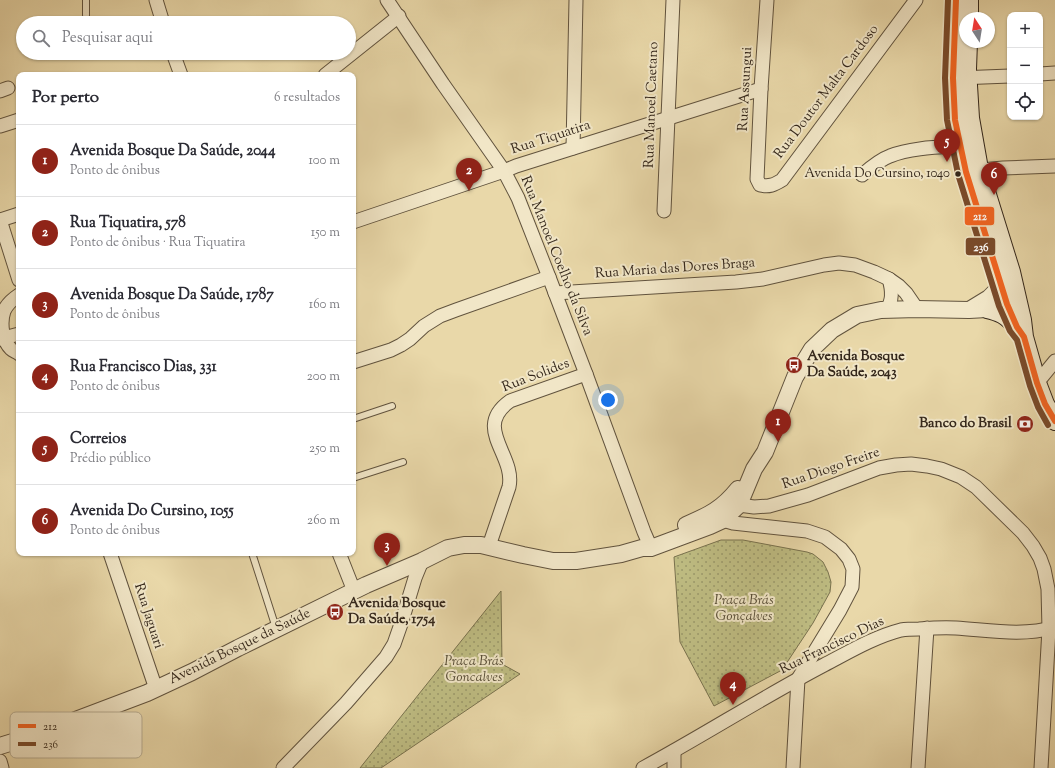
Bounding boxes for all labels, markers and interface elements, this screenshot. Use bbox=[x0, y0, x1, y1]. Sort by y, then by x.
north arrow bbox=[959, 12, 995, 48]
map controls bbox=[1007, 12, 1043, 120]
button: + bbox=[1007, 12, 1043, 48]
search box bbox=[16, 16, 356, 60]
street label: Rua Doutor Malta Cardoso bbox=[770, 21, 884, 163]
icon: search bbox=[30, 27, 52, 49]
text: Pesquisar aqui bbox=[62, 28, 153, 49]
street label: Rua Manoel Caetano bbox=[640, 41, 664, 169]
street label: Rua Assungui bbox=[734, 46, 758, 132]
button: − bbox=[1007, 48, 1043, 84]
button: locate bbox=[1007, 84, 1043, 120]
text: Por perto bbox=[32, 86, 99, 110]
text: 6 resultados bbox=[274, 89, 340, 107]
street label: Rua Tiquatira bbox=[509, 116, 594, 160]
pin: 5 bbox=[934, 129, 960, 162]
text: Avenida Bosque Da Saúde, 2044 bbox=[70, 141, 276, 162]
text: 1 bbox=[43, 152, 47, 170]
text: 100 m bbox=[308, 152, 340, 170]
pin: 2 bbox=[456, 158, 482, 191]
text: Ponto de ônibus bbox=[70, 162, 160, 180]
pin: 6 bbox=[981, 162, 1007, 195]
place label: Avenida Do Cursino, 1040 bbox=[804, 165, 950, 183]
marker: Avenida Do Cursino, 1040 bbox=[953, 169, 963, 179]
street label: Rua Manoel Coelho da Silva bbox=[515, 173, 597, 339]
line badge: 212 bbox=[964, 206, 995, 226]
text: 212 bbox=[973, 209, 988, 225]
text: Rua Tiquatira, 578 bbox=[70, 213, 186, 234]
text: 2 bbox=[42, 224, 48, 242]
text: 150 m bbox=[311, 224, 340, 242]
text: Ponto de ônibus · Rua Tiquatira bbox=[70, 234, 245, 252]
line badge: 236 bbox=[965, 237, 996, 256]
text: 236 bbox=[974, 240, 989, 256]
street label: Rua Maria das Dores Braga bbox=[594, 253, 756, 285]
text: Avenida Bosque Da Saúde, 1787 bbox=[70, 285, 274, 306]
text: 3 bbox=[42, 296, 48, 314]
text: 160 m bbox=[309, 296, 340, 314]
text: Ponto de ônibus bbox=[70, 306, 160, 324]
place label: Avenida Bosque Da Saúde, 2043 bbox=[807, 347, 905, 383]
street label: Rua Solides bbox=[499, 354, 573, 398]
bus stop icon: Avenida Bosque Da Saúde, 2043 bbox=[784, 355, 804, 375]
text: Rua Francisco Dias, 331 bbox=[70, 357, 217, 378]
text: 4 bbox=[42, 368, 48, 386]
text: 200 m bbox=[307, 368, 340, 386]
text: Ponto de ônibus bbox=[70, 378, 160, 396]
your location bbox=[598, 390, 618, 410]
pin: 1 bbox=[765, 409, 791, 442]
place label: Banco do Brasil bbox=[919, 414, 1012, 434]
bank icon: Banco do Brasil bbox=[1015, 414, 1035, 434]
text: Correios bbox=[70, 429, 126, 450]
text: 5 bbox=[43, 440, 47, 458]
text: 250 m bbox=[309, 440, 340, 458]
street label: Rua Diogo Freire bbox=[779, 443, 883, 495]
text: Prédio público bbox=[70, 450, 151, 468]
text: Avenida Do Cursino, 1055 bbox=[70, 501, 234, 522]
text: 6 bbox=[42, 512, 48, 530]
text: 260 m bbox=[307, 512, 340, 530]
text: Ponto de ônibus bbox=[70, 522, 160, 540]
pin: 3 bbox=[374, 533, 400, 566]
street label: Rua Jaguari bbox=[128, 581, 168, 651]
park label: Praça Brás Gonçalves bbox=[714, 591, 774, 627]
place label: Avenida Bosque Da Saúde, 1754 bbox=[348, 594, 446, 630]
bus stop icon: Avenida Bosque Da Saúde, 1754 bbox=[325, 602, 345, 622]
street label: Avenida Bosque da Saúde bbox=[166, 604, 314, 690]
street label: Rua Francisco Dias bbox=[776, 612, 888, 680]
park label: Praça Brás Goncalves bbox=[444, 652, 504, 688]
pin: 4 bbox=[720, 672, 746, 705]
legend bbox=[10, 712, 142, 758]
text: 212 bbox=[43, 719, 57, 735]
text: 236 bbox=[43, 737, 58, 753]

